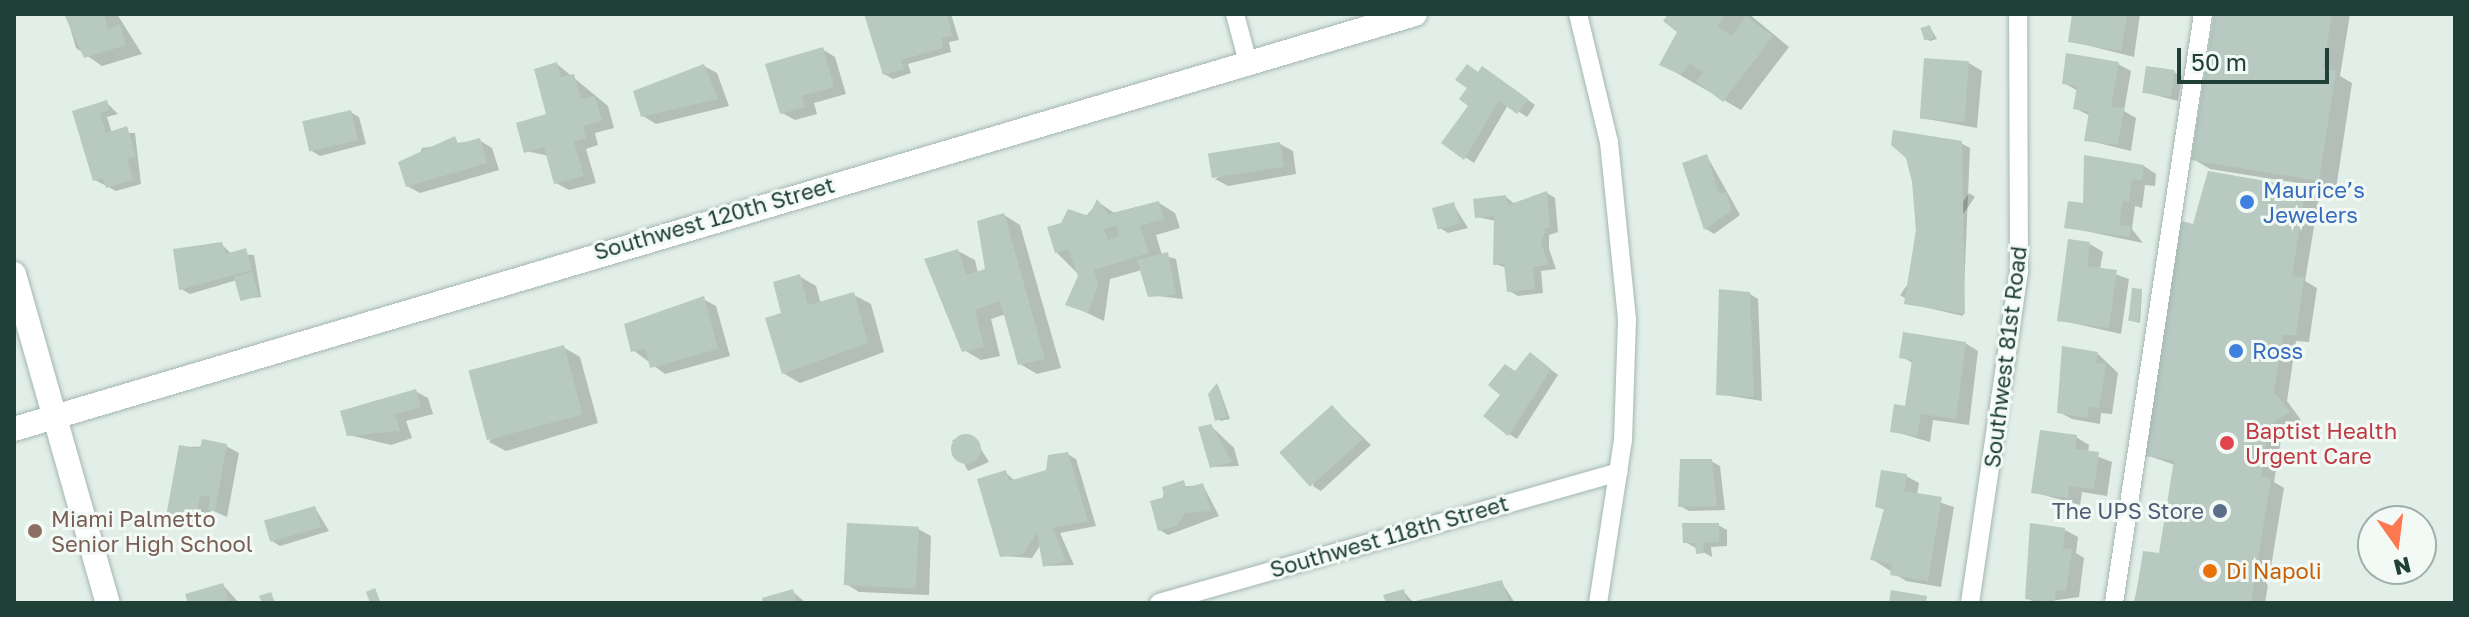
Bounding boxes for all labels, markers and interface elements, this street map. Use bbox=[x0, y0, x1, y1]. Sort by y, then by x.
scale bar bbox=[2181, 32, 2333, 82]
text: 50 m bbox=[2191, 47, 2247, 76]
street label: Southwest 120th Street bbox=[591, 171, 837, 265]
place label: Maurice’s Jewelers bbox=[2263, 176, 2365, 228]
marker: Maurice’s Jewelers bbox=[2238, 193, 2256, 211]
street label: Southwest 81st Road bbox=[1978, 245, 2032, 469]
place label: Ross bbox=[2252, 338, 2303, 364]
marker: Ross bbox=[2227, 342, 2245, 360]
place label: Baptist Health Urgent Care bbox=[2245, 417, 2397, 468]
marker: Baptist Health Urgent Care bbox=[2216, 432, 2238, 454]
street label: Southwest 118th Street bbox=[1267, 489, 1511, 583]
place label: The UPS Store bbox=[2052, 498, 2204, 524]
marker: The UPS Store bbox=[2211, 502, 2229, 520]
place label: Miami Palmetto Senior High School bbox=[51, 505, 253, 556]
north arrow bbox=[2357, 505, 2437, 585]
marker: Miami Palmetto Senior High School bbox=[26, 522, 44, 540]
text: N bbox=[2391, 552, 2414, 582]
place label: Di Napoli bbox=[2226, 558, 2322, 584]
marker: Di Napoli bbox=[2201, 562, 2219, 580]

